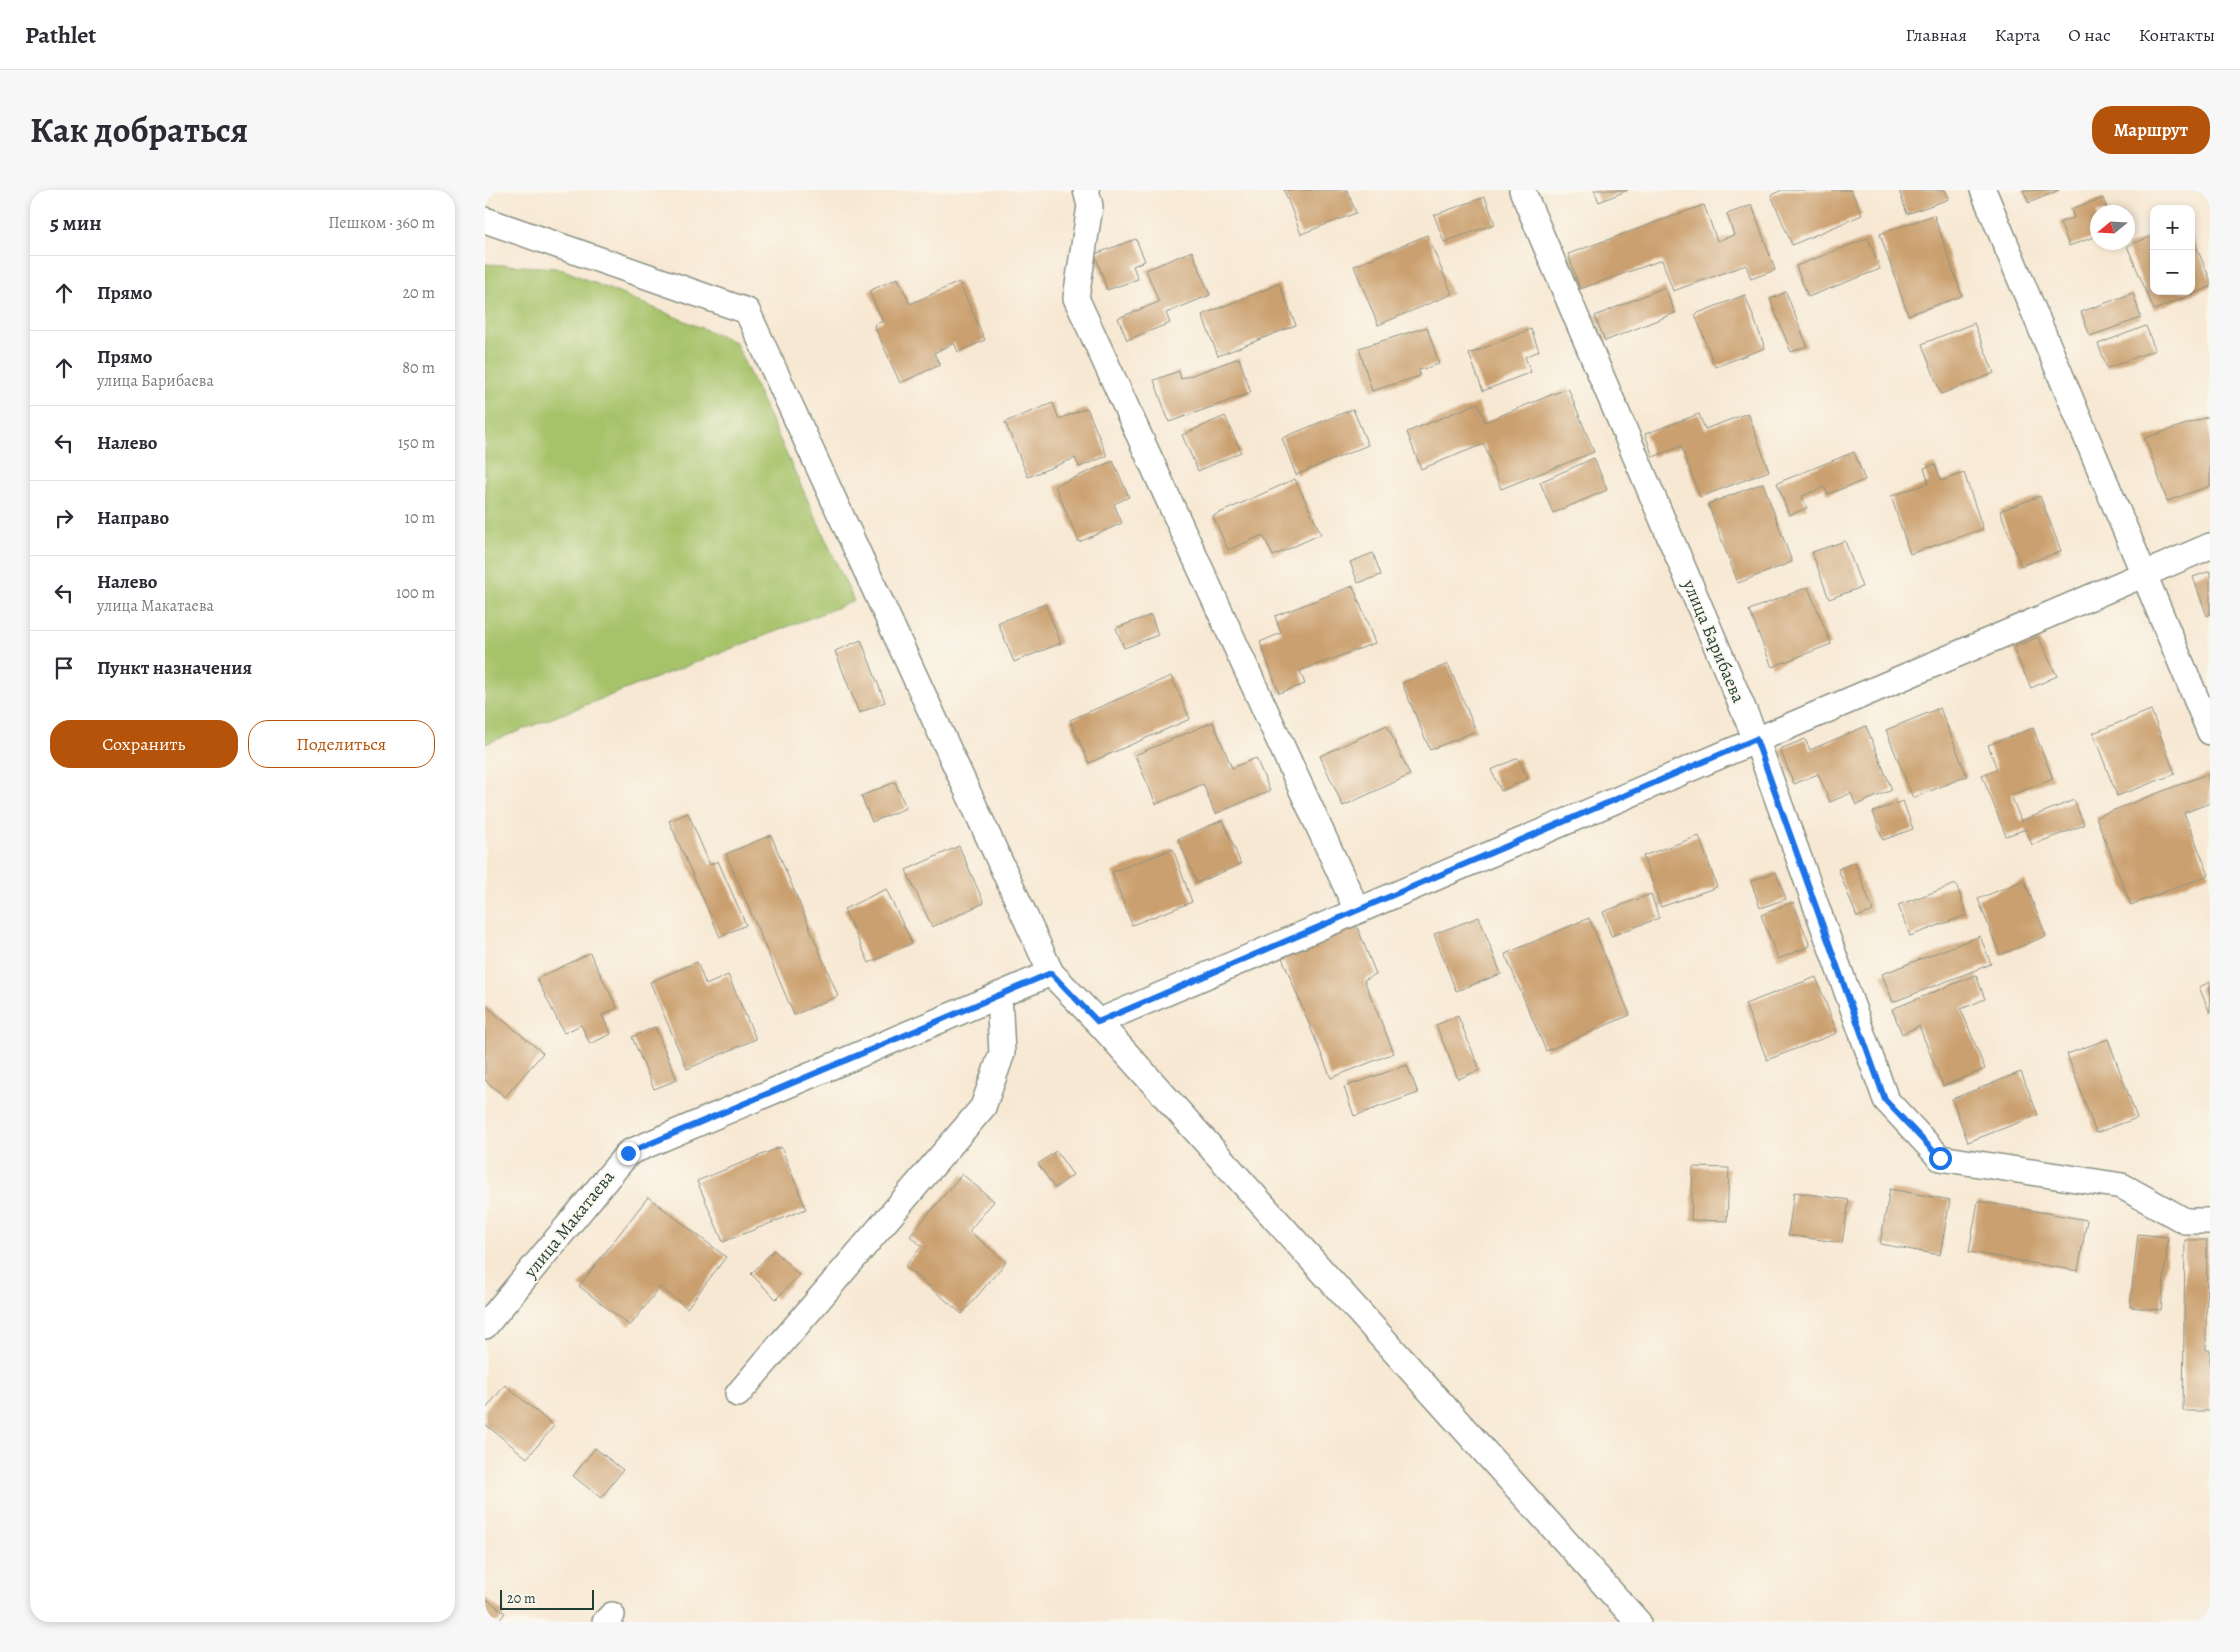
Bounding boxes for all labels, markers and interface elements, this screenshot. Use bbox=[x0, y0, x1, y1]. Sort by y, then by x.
text: Pathlet bbox=[25, 19, 96, 51]
text: Главная bbox=[1906, 23, 1967, 47]
text: Карта bbox=[1995, 23, 2040, 47]
text: О нас bbox=[2068, 23, 2111, 47]
text: Контакты bbox=[2139, 23, 2215, 47]
text: Как добраться bbox=[30, 106, 248, 154]
button: Маршрут bbox=[2092, 106, 2210, 154]
north arrow bbox=[2090, 205, 2135, 250]
map controls bbox=[2150, 205, 2195, 295]
button: + bbox=[2150, 205, 2195, 250]
text: 5 мин bbox=[50, 209, 102, 237]
text: Пешком · 360 m bbox=[328, 212, 435, 234]
button: − bbox=[2150, 250, 2195, 295]
icon: ahead bbox=[50, 279, 78, 307]
text: Прямо bbox=[97, 280, 152, 306]
text: 20 m bbox=[402, 282, 435, 304]
text: Прямо bbox=[97, 344, 152, 370]
icon: ahead bbox=[50, 354, 78, 382]
text: 80 m bbox=[402, 357, 435, 379]
text: улица Барибаева bbox=[97, 370, 214, 392]
icon: left bbox=[50, 429, 78, 457]
text: Налево bbox=[97, 430, 157, 456]
text: 150 m bbox=[398, 432, 435, 454]
icon: right bbox=[50, 504, 78, 532]
text: Направо bbox=[97, 505, 169, 531]
text: 10 m bbox=[405, 507, 435, 529]
text: Налево bbox=[97, 569, 157, 595]
street label: улица Барибаева bbox=[1677, 575, 1751, 707]
icon: left bbox=[50, 579, 78, 607]
text: 100 m bbox=[396, 582, 435, 604]
text: улица Макатаева bbox=[97, 595, 214, 617]
icon: arrive bbox=[50, 654, 78, 682]
text: Пункт назначения bbox=[97, 655, 252, 681]
button: Сохранить bbox=[50, 720, 238, 768]
button: Поделиться bbox=[248, 720, 435, 768]
route end bbox=[617, 1142, 640, 1165]
route start bbox=[1929, 1147, 1952, 1170]
street label: улица Макатаева bbox=[518, 1165, 620, 1283]
scale bar bbox=[500, 1587, 594, 1610]
text: 20 m bbox=[507, 1589, 536, 1608]

